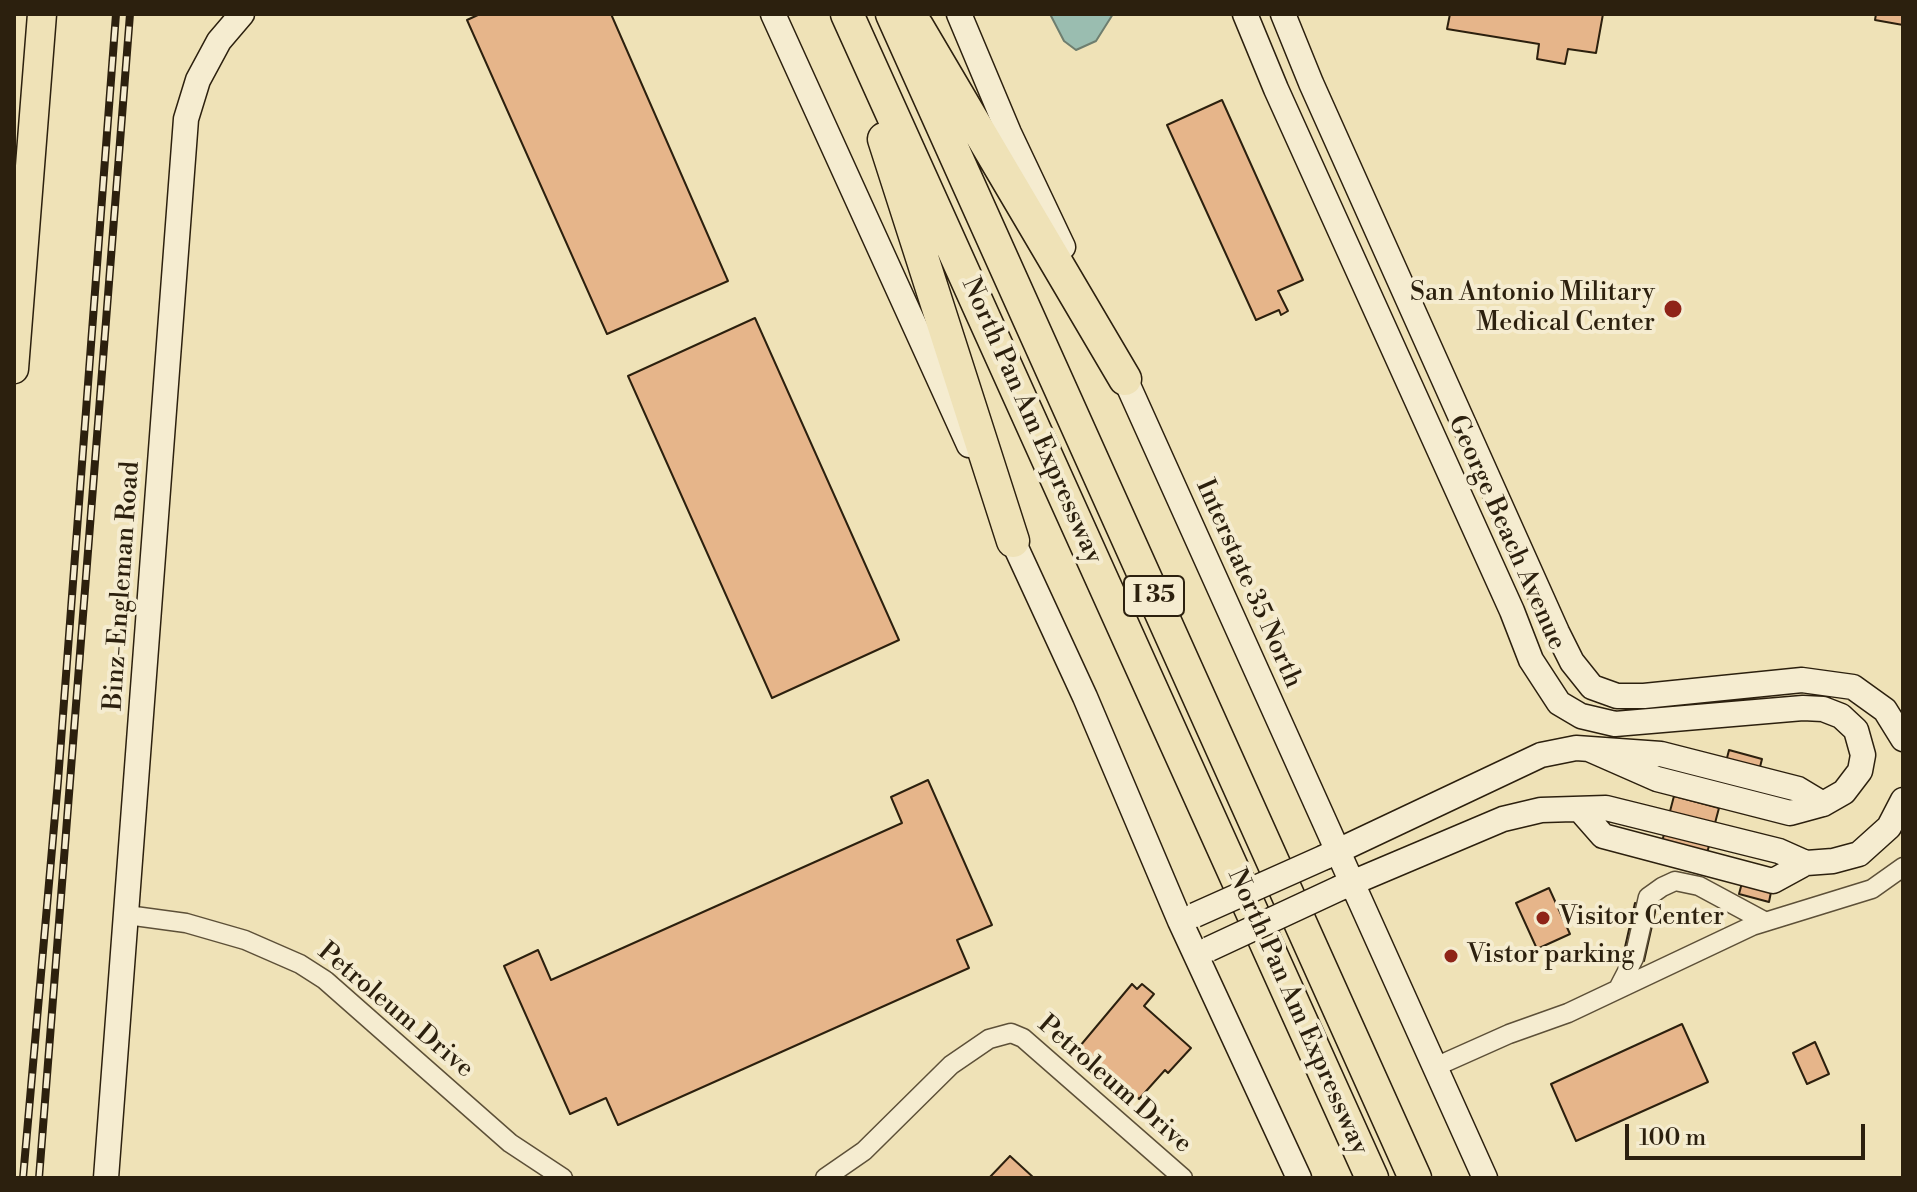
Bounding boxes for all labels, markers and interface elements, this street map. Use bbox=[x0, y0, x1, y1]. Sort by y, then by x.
street label: North Pan Am Expressway bbox=[954, 273, 1108, 569]
place label: San Antonio Military Medical Center bbox=[1410, 278, 1655, 340]
marker: San Antonio Military Medical Center bbox=[1662, 298, 1684, 320]
street label: George Beach Avenue bbox=[1440, 411, 1572, 655]
street label: Binz-Engleman Road bbox=[99, 460, 147, 712]
street label: Interstate 35 North bbox=[1188, 475, 1308, 693]
road number: I 35 bbox=[1124, 576, 1184, 616]
street label: North Pan Am Expressway bbox=[1220, 864, 1374, 1160]
place label: Visitor Center bbox=[1559, 902, 1724, 934]
marker: Visitor Center bbox=[1534, 909, 1552, 927]
street label: Petroleum Drive bbox=[311, 937, 479, 1085]
place label: Vistor parking bbox=[1467, 940, 1635, 972]
marker: Vistor parking bbox=[1442, 947, 1460, 965]
street label: Petroleum Drive bbox=[1031, 1010, 1197, 1160]
scale bar bbox=[1629, 1108, 1869, 1158]
text: 100 m bbox=[1639, 1123, 1706, 1153]

